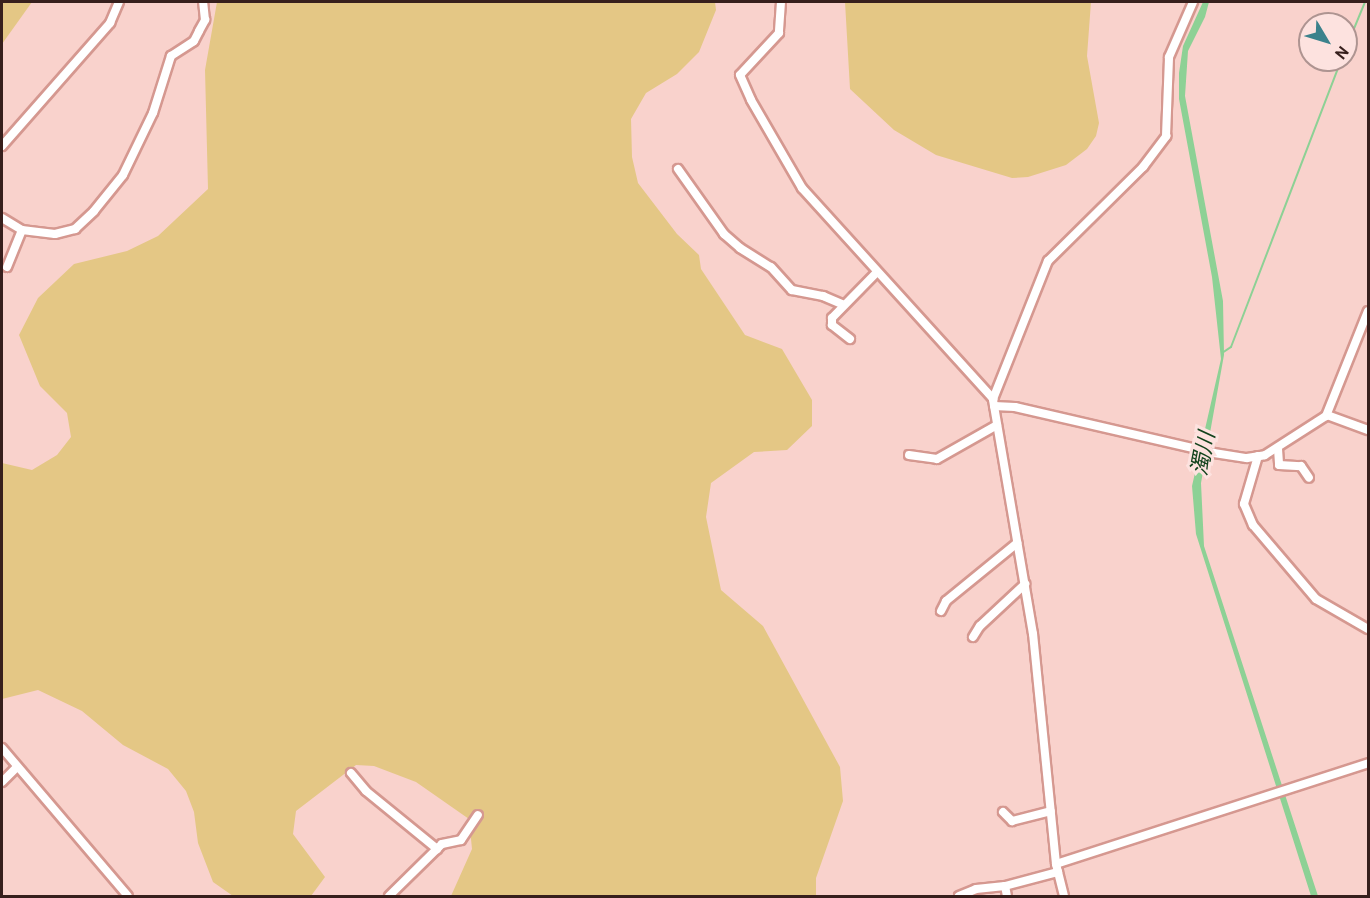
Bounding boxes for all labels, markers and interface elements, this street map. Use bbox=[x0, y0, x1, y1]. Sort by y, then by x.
north arrow bbox=[1298, 12, 1358, 72]
text: N bbox=[1329, 41, 1352, 63]
water label: 濁川 bbox=[1188, 430, 1222, 478]

